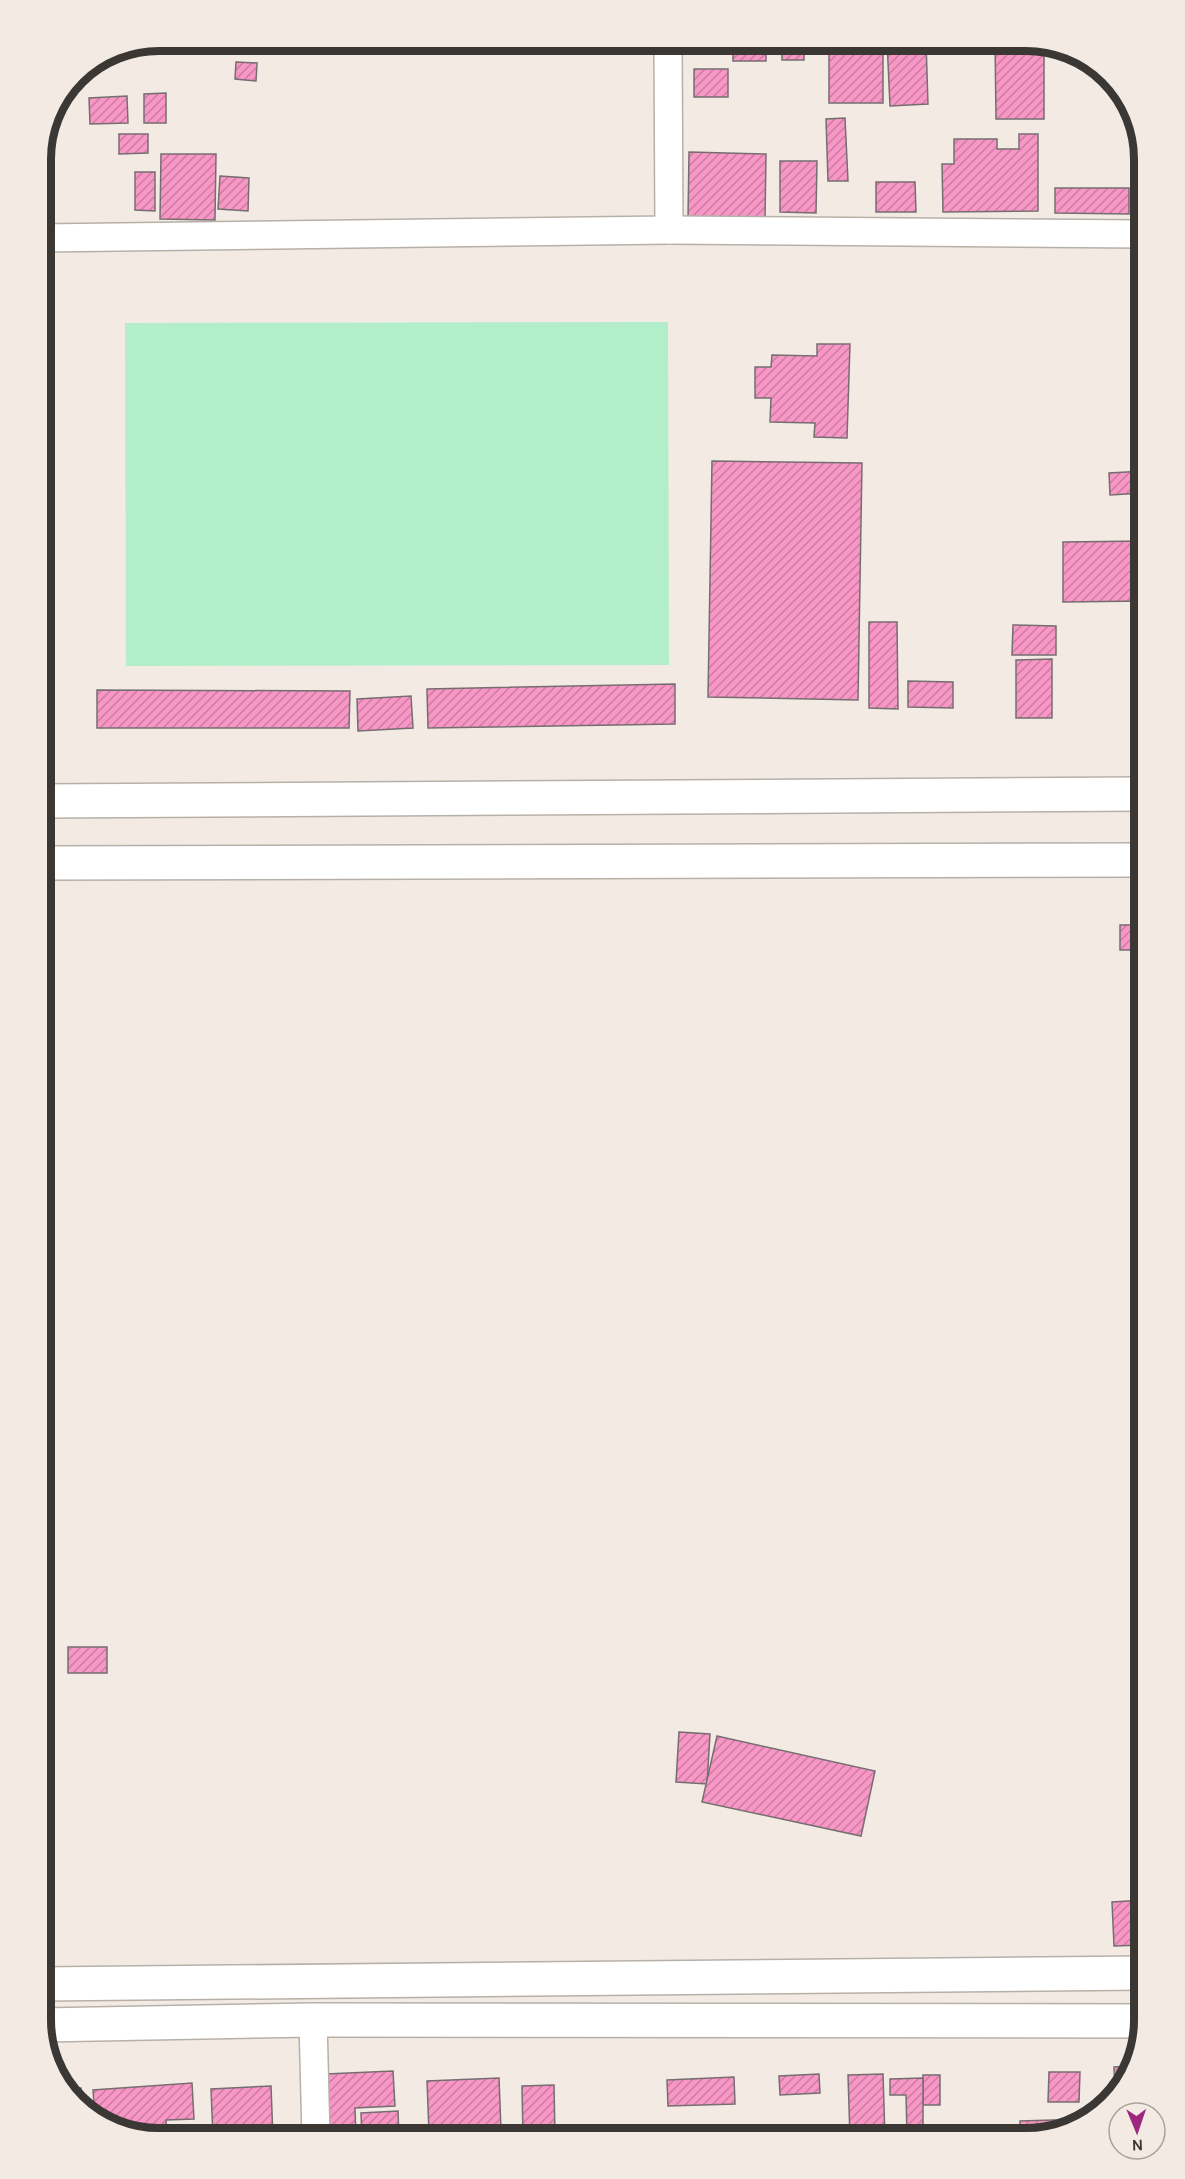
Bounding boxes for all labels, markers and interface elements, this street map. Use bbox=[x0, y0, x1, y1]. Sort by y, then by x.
north arrow bbox=[1107, 2101, 1167, 2161]
text: N bbox=[1131, 2136, 1144, 2155]

